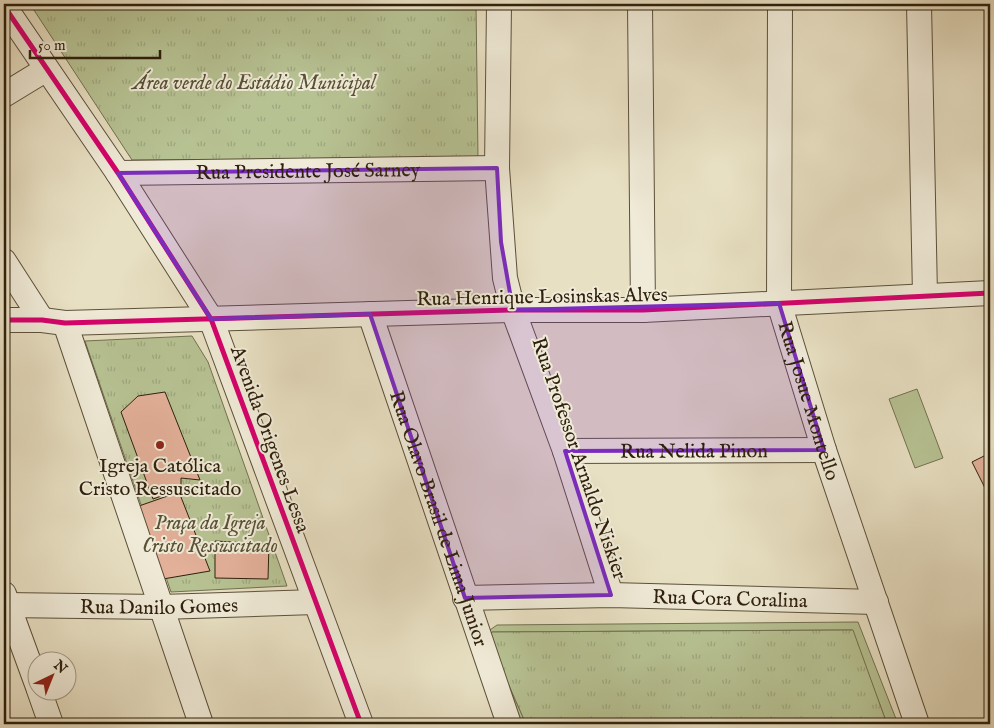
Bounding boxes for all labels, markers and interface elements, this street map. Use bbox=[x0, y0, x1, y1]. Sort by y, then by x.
scale bar bbox=[30, 28, 160, 60]
text: 50 m bbox=[38, 36, 66, 55]
park label: Área verde do Estádio Municipal bbox=[131, 69, 378, 96]
street label: Rua Presidente José Sarney bbox=[195, 158, 421, 186]
street label: Rua Henrique Losinskas Alves bbox=[416, 283, 668, 312]
street label: Rua Josue Montello bbox=[771, 318, 844, 484]
street label: Rua Professor Arnaldo Niskier bbox=[525, 334, 632, 583]
street label: Avenida Origenes Lessa bbox=[224, 342, 315, 537]
street label: Rua Olavo Brasil de Lima Junior bbox=[383, 388, 493, 651]
marker: Igreja Católica Cristo Ressuscitado bbox=[154, 439, 166, 451]
street label: Rua Nelida Pinon bbox=[620, 439, 768, 465]
place label: Igreja Católica Cristo Ressuscitado bbox=[79, 454, 241, 502]
park label: Praça da Igreja Cristo Ressuscitado bbox=[142, 511, 278, 559]
street label: Rua Cora Coralina bbox=[652, 585, 808, 614]
street label: Rua Danilo Gomes bbox=[80, 594, 238, 621]
north arrow bbox=[28, 650, 78, 700]
text: N bbox=[49, 656, 71, 678]

